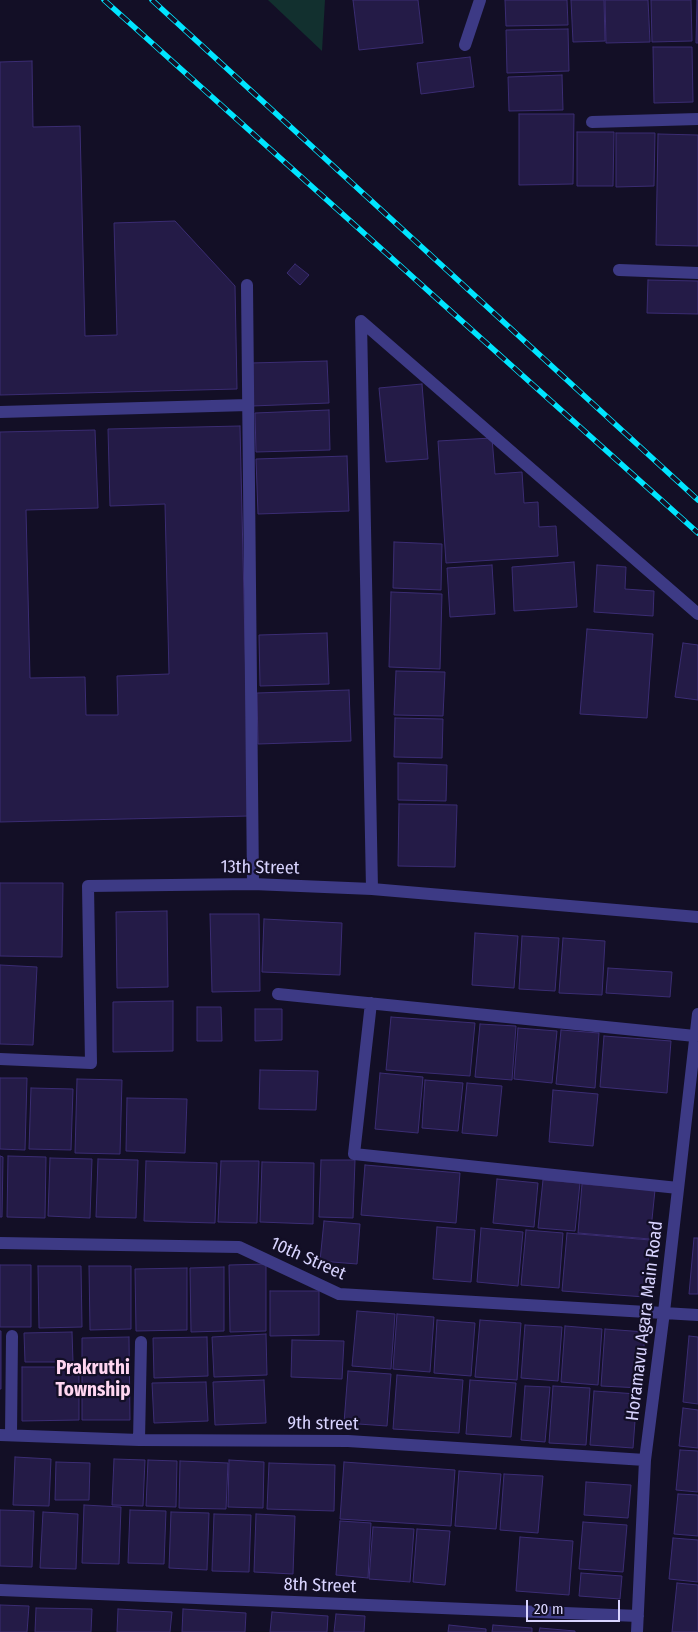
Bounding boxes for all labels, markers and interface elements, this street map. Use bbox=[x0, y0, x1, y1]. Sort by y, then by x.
street label: 13th Street bbox=[220, 857, 300, 879]
street label: Horamavu Agara Main Road bbox=[622, 1220, 668, 1422]
street label: 10th Street bbox=[267, 1233, 349, 1285]
district label: Prakruthi Township bbox=[56, 1358, 130, 1402]
street label: 9th street bbox=[287, 1413, 359, 1435]
street label: 8th Street bbox=[283, 1574, 357, 1598]
scale bar bbox=[528, 1590, 622, 1622]
text: 20 m bbox=[534, 1600, 564, 1618]

